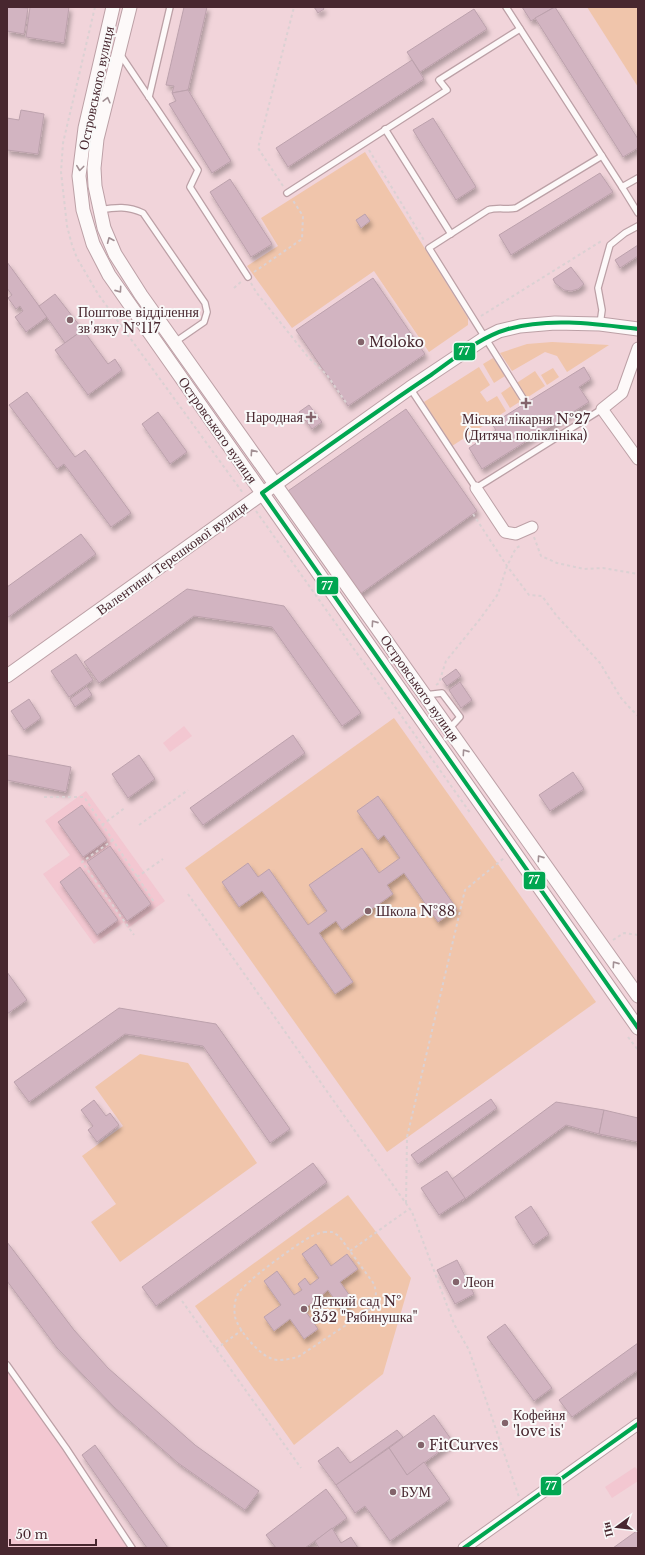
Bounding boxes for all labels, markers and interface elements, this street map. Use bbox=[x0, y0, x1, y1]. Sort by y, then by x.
street label: Островського вулиця bbox=[74, 24, 118, 152]
one-way arrow bbox=[102, 97, 110, 103]
one-way arrow bbox=[76, 165, 85, 171]
one-way arrow bbox=[106, 237, 114, 244]
one-way arrow bbox=[114, 285, 121, 292]
place label: Поштове відділення зв'язку №117 bbox=[78, 303, 199, 337]
marker: Поштове відділення зв'язку №117 bbox=[65, 315, 75, 325]
place label: Moloko bbox=[369, 333, 424, 351]
marker: Moloko bbox=[356, 337, 366, 347]
line badge: 77 bbox=[453, 342, 476, 361]
text: 77 bbox=[458, 344, 470, 358]
street label: Островського вулиця bbox=[174, 373, 262, 487]
marker: Міська лікарня №27 (Дитяча поліклініка) bbox=[520, 397, 532, 409]
place label: Народная bbox=[246, 408, 304, 426]
place label: Міська лікарня №27 (Дитяча поліклініка) bbox=[462, 410, 591, 444]
marker: Народная bbox=[306, 412, 316, 422]
one-way arrow bbox=[251, 450, 258, 457]
street label: Валентини Терешкової вулиця bbox=[93, 497, 252, 619]
line badge: 77 bbox=[316, 576, 339, 595]
text: 77 bbox=[321, 579, 333, 593]
one-way arrow bbox=[372, 621, 379, 628]
street label: Островського вулиця bbox=[376, 631, 464, 745]
one-way arrow bbox=[462, 749, 470, 756]
one-way arrow bbox=[537, 855, 545, 862]
line badge: 77 bbox=[523, 871, 546, 890]
text: 77 bbox=[528, 873, 540, 887]
place label: Школа №88 bbox=[376, 902, 455, 920]
marker: Школа №88 bbox=[363, 906, 373, 916]
one-way arrow bbox=[613, 962, 620, 969]
place label: Леон bbox=[464, 1273, 495, 1291]
marker: Леон bbox=[451, 1277, 461, 1287]
place label: Деткий сад № 352 "Рябинушка" bbox=[312, 1292, 418, 1326]
marker: Деткий сад № 352 "Рябинушка" bbox=[299, 1304, 309, 1314]
place label: Кофейня 'love is' bbox=[513, 1406, 566, 1440]
marker: Кофейня 'love is' bbox=[500, 1418, 510, 1428]
place label: FitCurves bbox=[429, 1436, 498, 1454]
marker: FitCurves bbox=[416, 1440, 426, 1450]
line badge: 77 bbox=[540, 1476, 562, 1496]
text: 77 bbox=[545, 1479, 557, 1493]
place label: БУМ bbox=[401, 1483, 431, 1501]
marker: БУМ bbox=[388, 1487, 398, 1497]
north arrow bbox=[597, 1507, 637, 1547]
text: Пн bbox=[598, 1520, 616, 1539]
scale bar bbox=[10, 1521, 96, 1547]
text: 50 m bbox=[16, 1527, 48, 1542]

